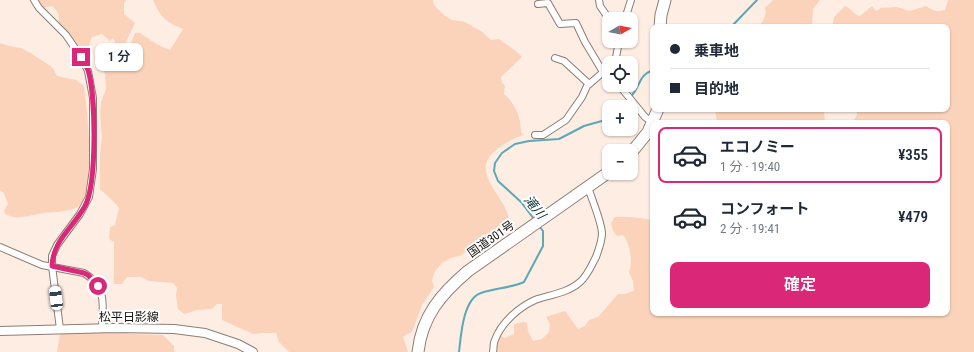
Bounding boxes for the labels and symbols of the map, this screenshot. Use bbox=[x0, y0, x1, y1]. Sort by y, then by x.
north arrow bbox=[602, 12, 638, 48]
callout: 1 分 bbox=[95, 43, 143, 71]
route end bbox=[72, 48, 90, 66]
water label: 滝川 bbox=[521, 192, 550, 223]
street label: 国道301号 bbox=[465, 218, 517, 260]
route start bbox=[89, 277, 107, 295]
car bbox=[49, 285, 63, 311]
street label: 松平日影線 bbox=[99, 310, 159, 324]

